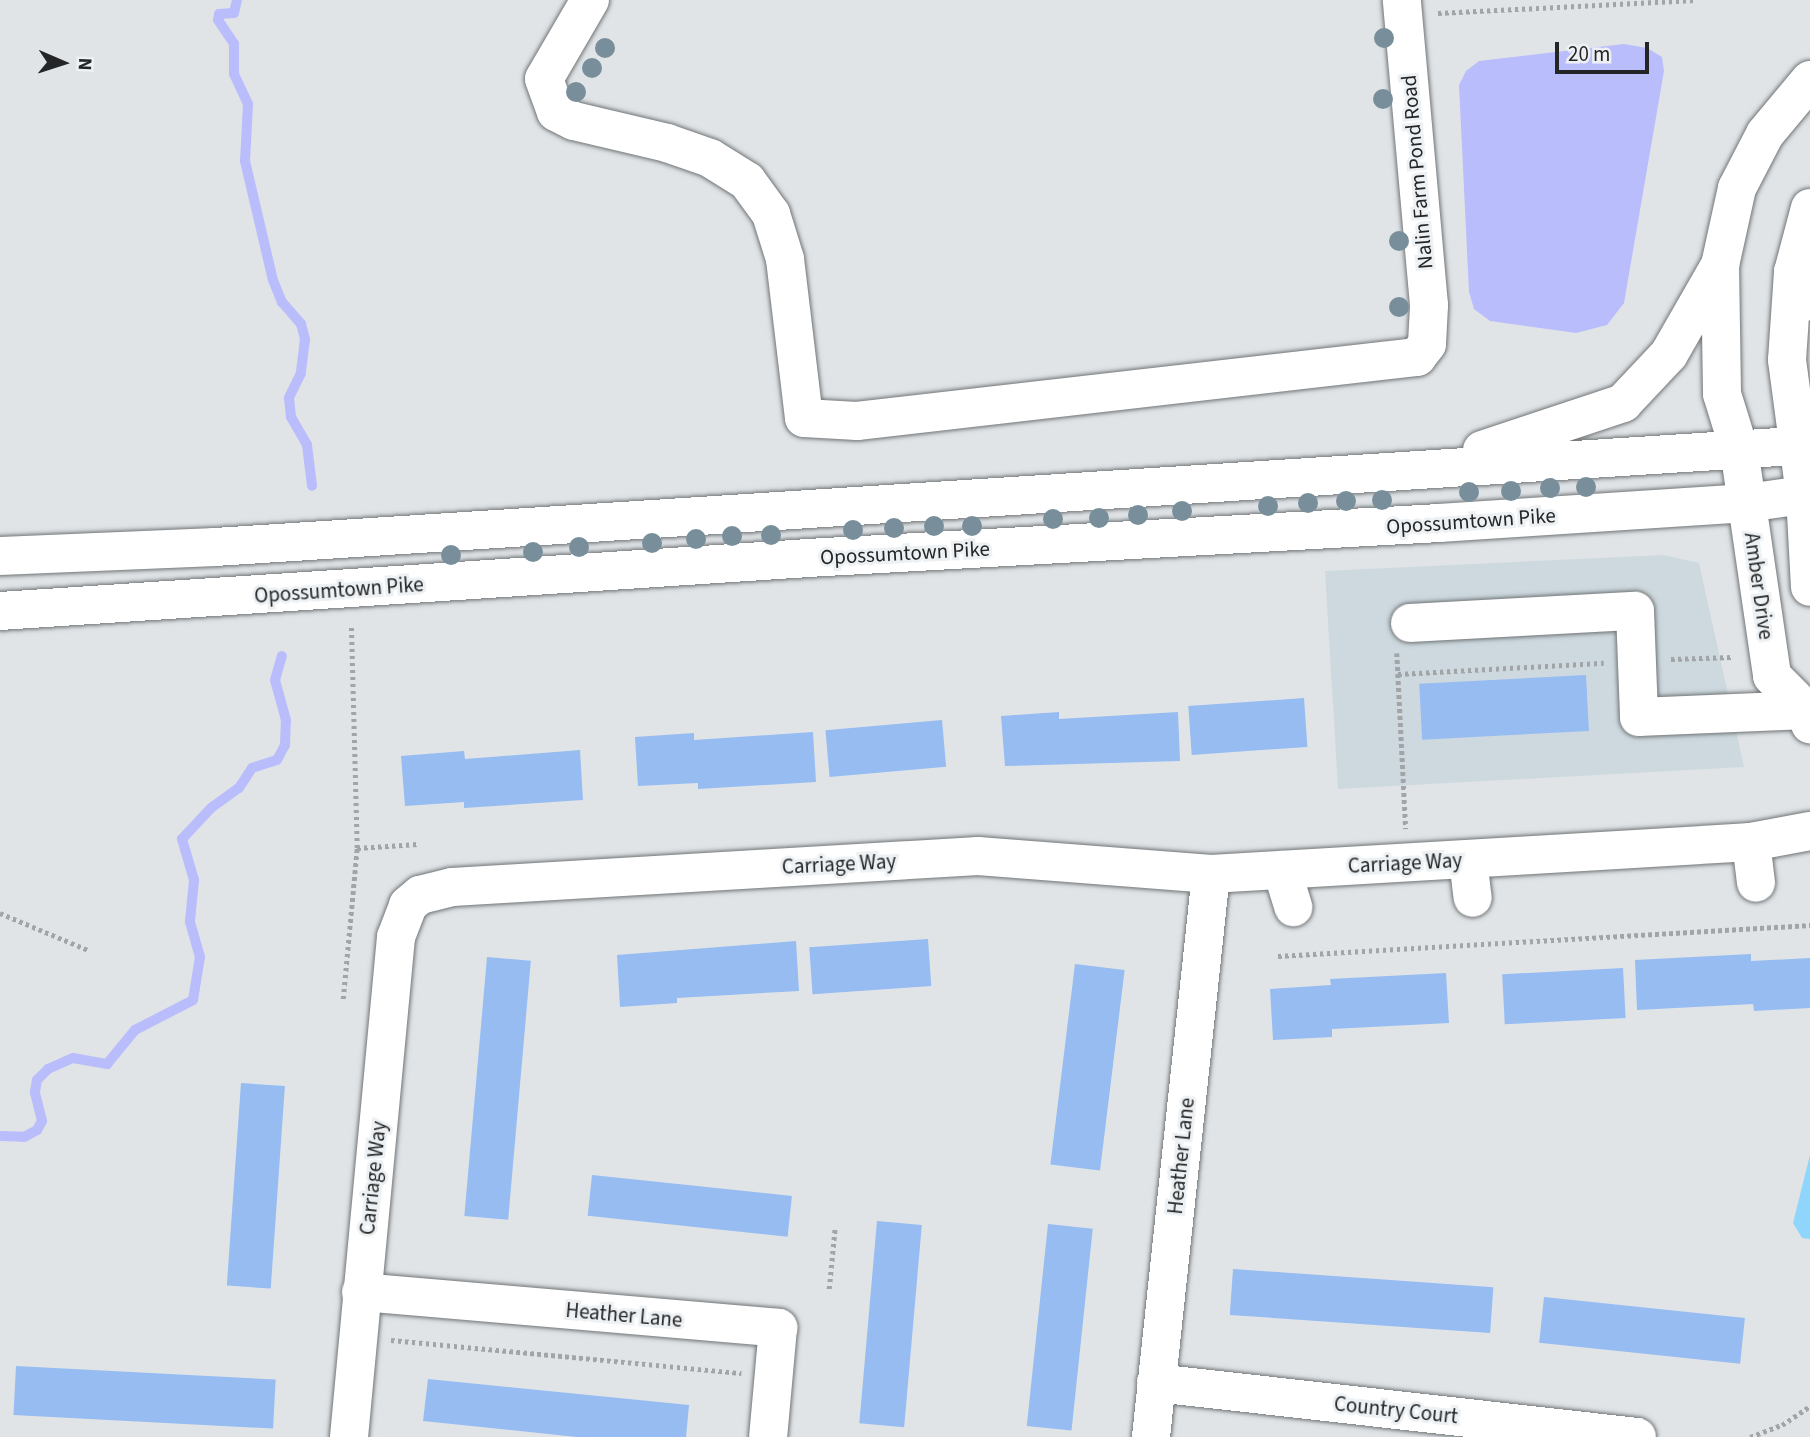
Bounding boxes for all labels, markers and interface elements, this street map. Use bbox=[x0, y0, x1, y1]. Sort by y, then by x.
north arrow bbox=[28, 28, 98, 98]
scale bar bbox=[1558, 28, 1652, 72]
text: 20 m bbox=[1568, 39, 1610, 69]
text: N bbox=[71, 57, 98, 71]
street label: Nalin Farm Pond Road bbox=[1396, 74, 1438, 270]
street label: Opossumtown Pike bbox=[1385, 503, 1557, 539]
street label: Amber Drive bbox=[1739, 531, 1779, 641]
street label: Opossumtown Pike bbox=[820, 536, 990, 570]
street label: Opossumtown Pike bbox=[253, 572, 425, 608]
street label: Carriage Way bbox=[1347, 847, 1463, 879]
street label: Carriage Way bbox=[781, 848, 897, 880]
street label: Heather Lane bbox=[1162, 1096, 1200, 1216]
street label: Carriage Way bbox=[354, 1120, 392, 1236]
street label: Heather Lane bbox=[565, 1297, 683, 1333]
street label: Country Court bbox=[1333, 1391, 1459, 1429]

